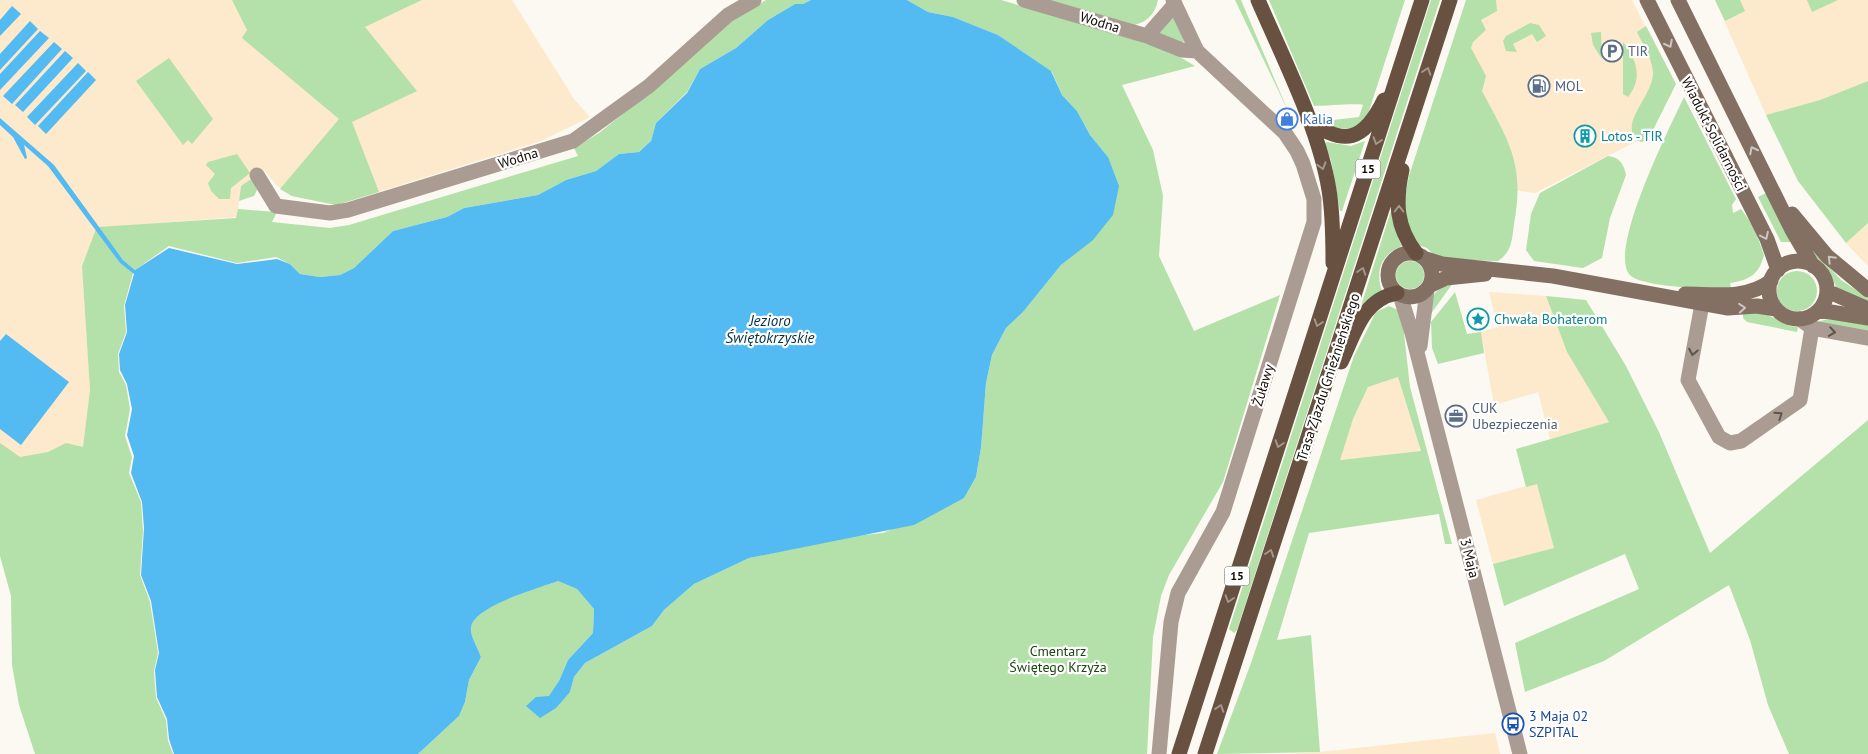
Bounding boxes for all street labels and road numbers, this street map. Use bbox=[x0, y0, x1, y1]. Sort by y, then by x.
street label: Wodna bbox=[1078, 7, 1122, 37]
street label: Wiadukt Solidarności bbox=[1677, 74, 1751, 194]
street label: Wodna bbox=[496, 143, 540, 173]
road number: 15 bbox=[1356, 160, 1380, 178]
street label: Trasa Zjazdu Gnieźnieńskiego bbox=[1292, 291, 1364, 463]
street label: Żuławy bbox=[1248, 361, 1278, 408]
street label: 3 Maja bbox=[1456, 536, 1484, 580]
road number: 15 bbox=[1224, 566, 1250, 586]

